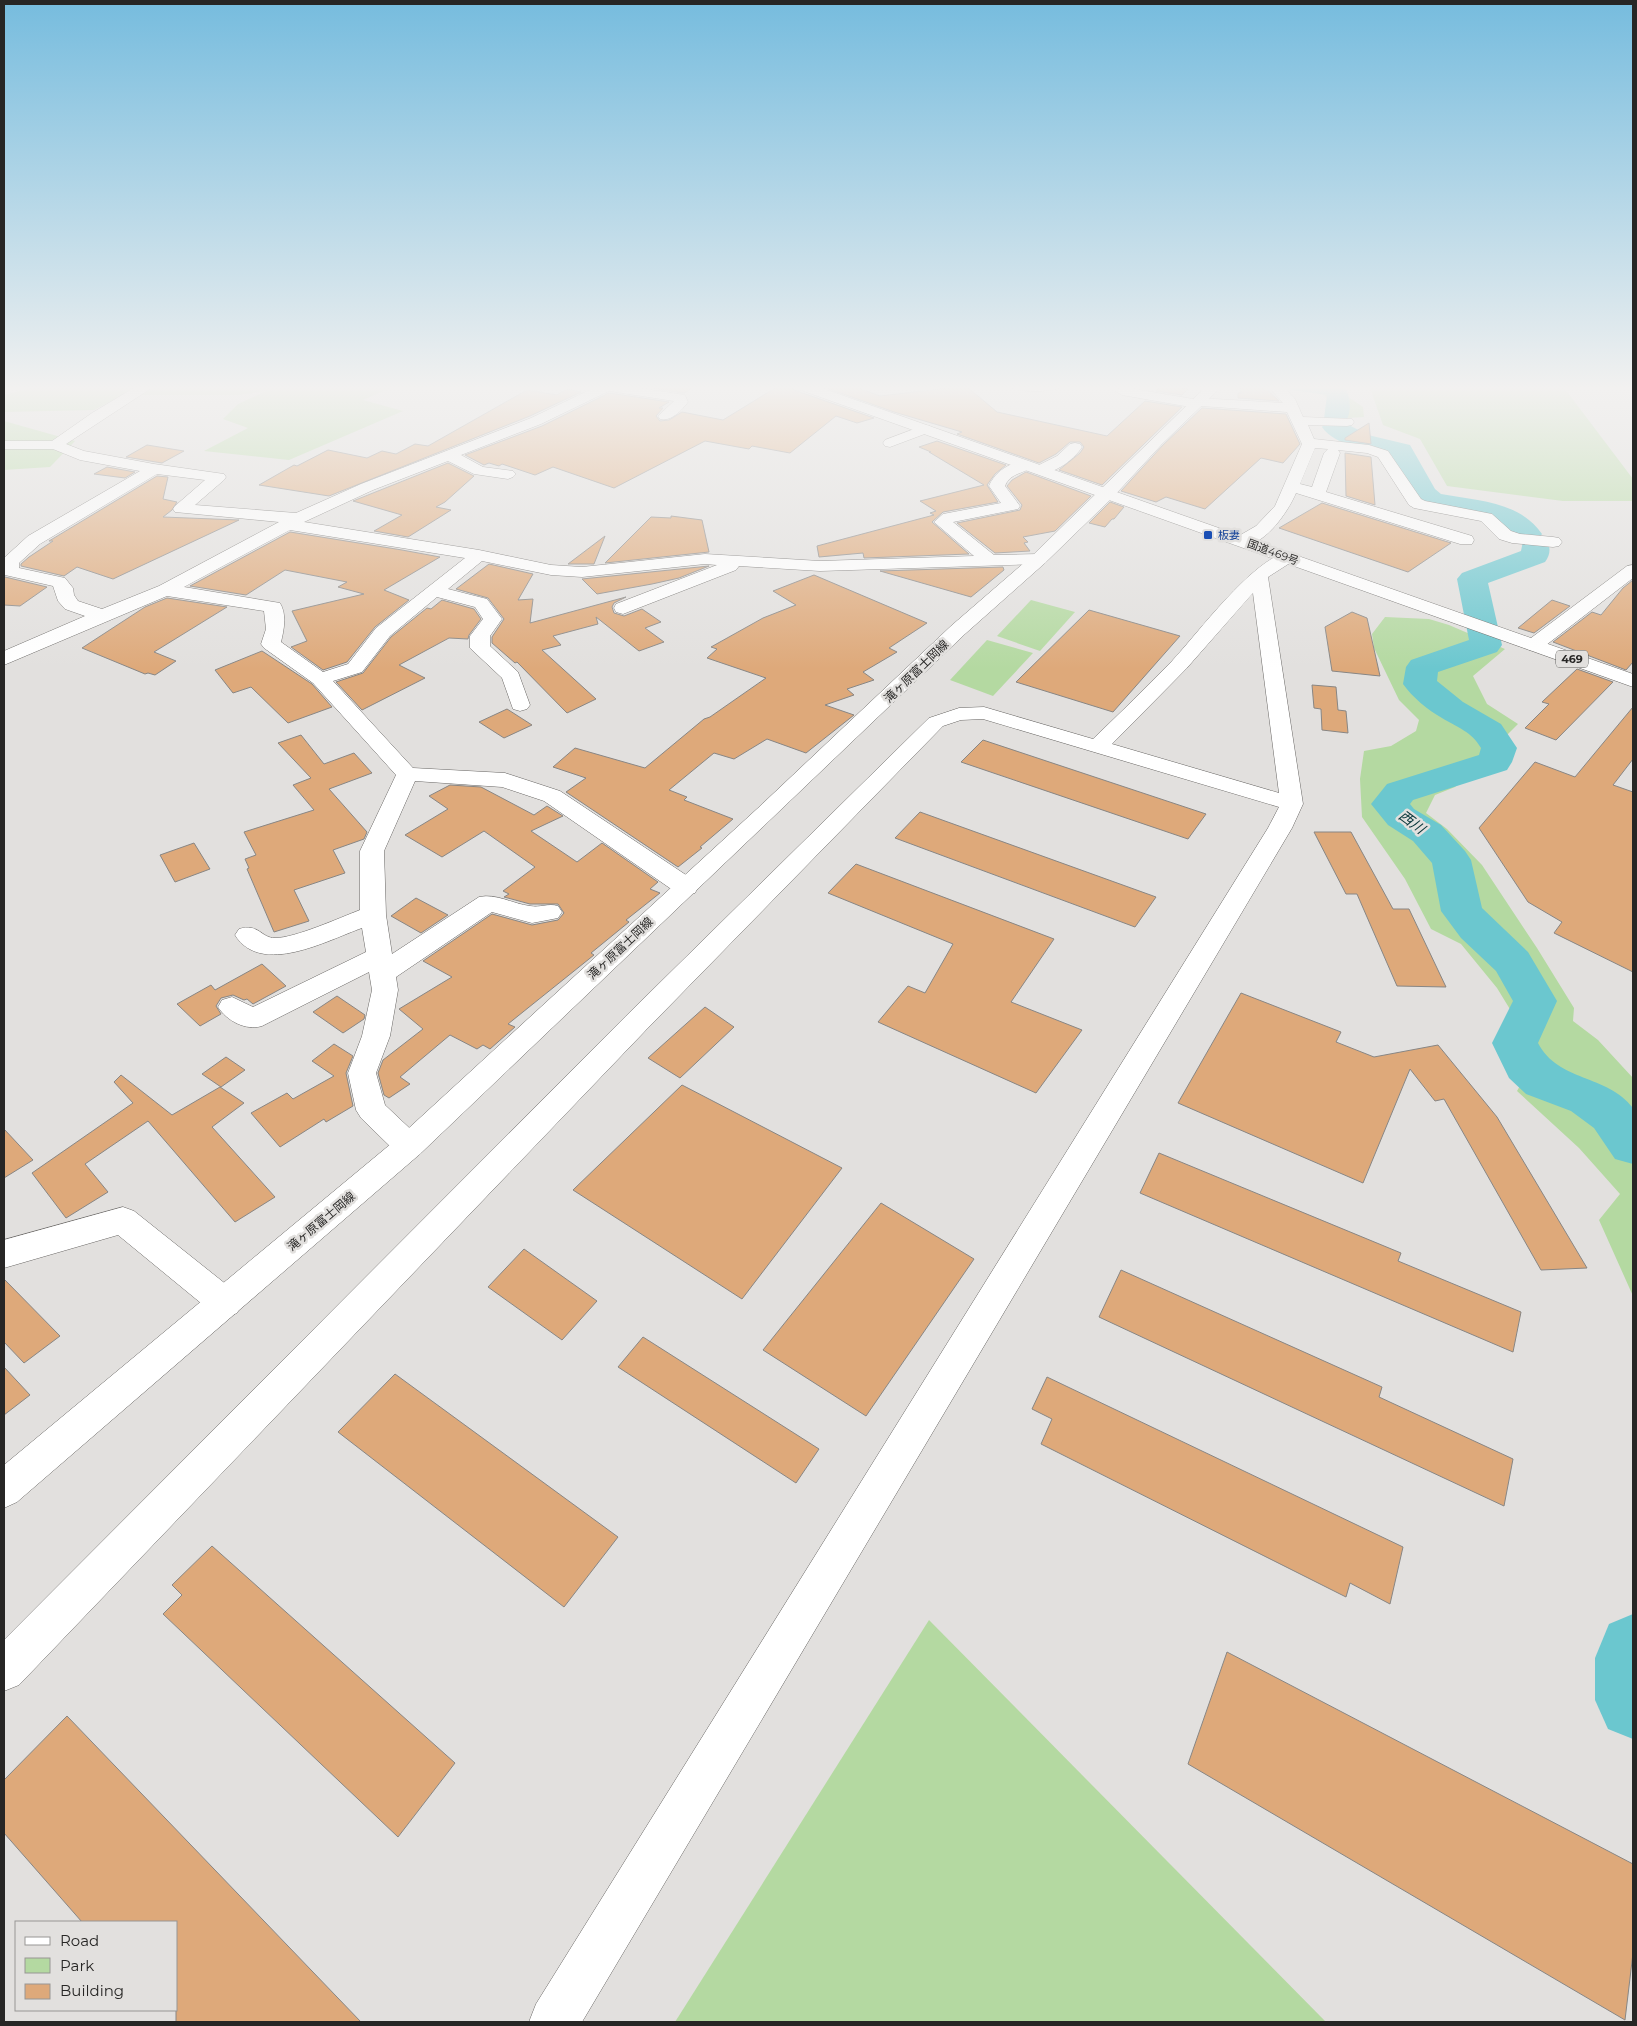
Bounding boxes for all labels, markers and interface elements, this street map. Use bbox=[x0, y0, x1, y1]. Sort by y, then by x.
place label: 板妻 bbox=[1218, 528, 1240, 542]
marker: 板妻 bbox=[1202, 529, 1214, 541]
street label: 国道469号 bbox=[1245, 536, 1301, 568]
street label: 滝ヶ原富士岡線 bbox=[881, 636, 951, 706]
road number: 469 bbox=[1556, 651, 1588, 668]
water label: 西川 bbox=[1395, 806, 1430, 839]
street label: 滝ヶ原富士岡線 bbox=[584, 914, 656, 982]
street label: 滝ヶ原富士岡線 bbox=[284, 1188, 358, 1254]
legend bbox=[15, 1921, 178, 2011]
text: Road bbox=[60, 1931, 99, 1950]
text: Park bbox=[60, 1956, 94, 1975]
text: Building bbox=[60, 1981, 124, 2000]

